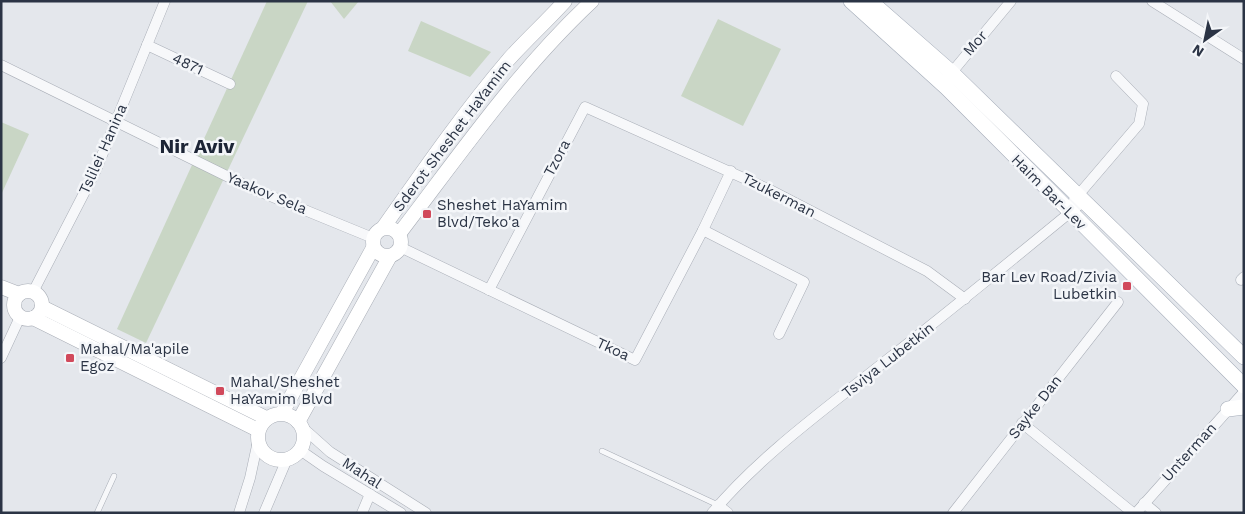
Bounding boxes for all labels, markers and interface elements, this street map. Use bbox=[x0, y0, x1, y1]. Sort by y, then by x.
north arrow bbox=[1180, 15, 1230, 65]
street label: Mor bbox=[959, 27, 991, 59]
text: N bbox=[1189, 41, 1207, 60]
street label: 4871 bbox=[170, 49, 206, 79]
street label: Sderot Sheshet HaYamim bbox=[389, 57, 515, 215]
street label: Tslilei Hanina bbox=[75, 101, 131, 197]
district label: Nir Aviv bbox=[159, 134, 235, 158]
street label: Tzora bbox=[540, 136, 574, 179]
street label: Haim Bar-Lev bbox=[1008, 151, 1090, 233]
street label: Yaakov Sela bbox=[224, 168, 310, 218]
street label: Tzukerman bbox=[739, 169, 819, 221]
place label: Sheshet HaYamim Blvd/Teko'a bbox=[437, 196, 568, 231]
marker: Sheshet HaYamim Blvd/Teko'a bbox=[421, 208, 433, 220]
place label: Bar Lev Road/Zivia Lubetkin bbox=[981, 268, 1118, 303]
marker: Bar Lev Road/Zivia Lubetkin bbox=[1121, 280, 1133, 292]
street label: Tsviya Lubetkin bbox=[838, 318, 938, 402]
street label: Tkoa bbox=[594, 334, 633, 365]
place label: Mahal/Ma'apile Egoz bbox=[80, 340, 189, 375]
marker: Mahal/Ma'apile Egoz bbox=[64, 352, 76, 364]
street label: Sayke Dan bbox=[1005, 372, 1065, 442]
place label: Mahal/Sheshet HaYamim Blvd bbox=[230, 373, 340, 408]
marker: Mahal/Sheshet HaYamim Blvd bbox=[214, 385, 226, 397]
street label: Unterman bbox=[1158, 419, 1220, 485]
street label: Mahal bbox=[339, 454, 386, 493]

